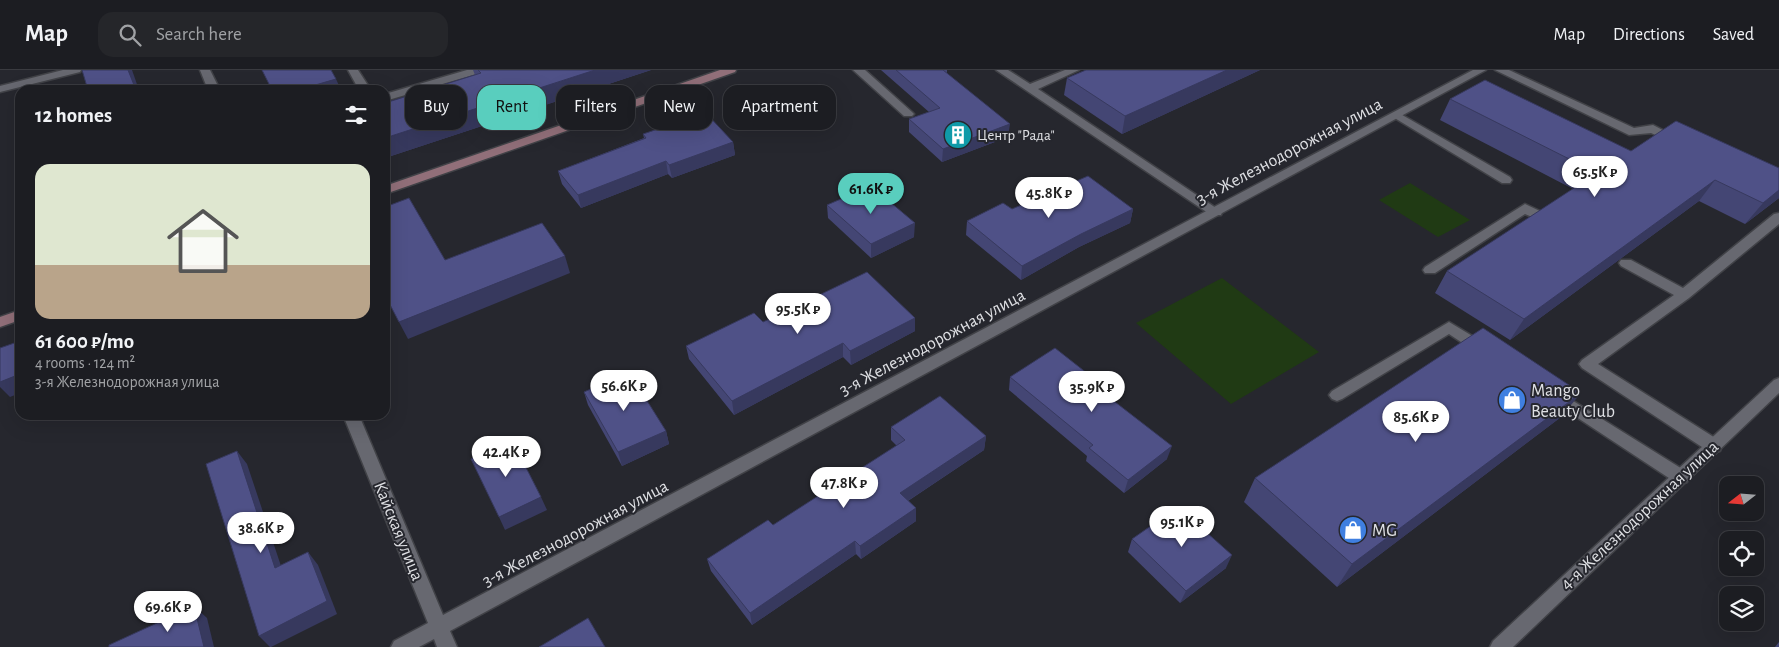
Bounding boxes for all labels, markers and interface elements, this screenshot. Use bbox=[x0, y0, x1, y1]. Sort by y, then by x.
search box bbox=[98, 12, 448, 57]
icon: search bbox=[116, 21, 144, 49]
text: Map bbox=[25, 22, 68, 46]
text: Search here bbox=[156, 25, 242, 44]
text: Map bbox=[1554, 26, 1585, 44]
text: Directions bbox=[1613, 26, 1685, 44]
text: Saved bbox=[1713, 26, 1754, 44]
chip: Buy bbox=[405, 85, 467, 130]
chip: Rent bbox=[477, 85, 546, 130]
chip: Filters bbox=[556, 85, 635, 130]
chip: New bbox=[645, 85, 713, 130]
chip: Apartment bbox=[723, 85, 836, 130]
street label: 3-я Железнодорожная улица bbox=[1194, 95, 1385, 209]
icon: filters bbox=[342, 101, 370, 129]
text: 12 homes bbox=[35, 105, 112, 126]
building icon: Центр "Рада" bbox=[943, 120, 973, 150]
place label: Центр "Рада" bbox=[977, 128, 1055, 143]
pin: 65.5K ₽ bbox=[1549, 156, 1641, 198]
text: 65.5K ₽ bbox=[1573, 164, 1617, 180]
pin: 61.6K ₽ bbox=[825, 172, 917, 215]
pin: 45.8K ₽ bbox=[1003, 176, 1095, 219]
text: 61.6K ₽ bbox=[849, 181, 893, 197]
text: 45.8K ₽ bbox=[1026, 185, 1072, 201]
icon: home bbox=[158, 196, 248, 286]
street label: 3-я Железнодорожная улица bbox=[837, 286, 1028, 400]
pin: 95.5K ₽ bbox=[752, 292, 844, 335]
text: 95.5K ₽ bbox=[776, 301, 820, 317]
text: 61 600 ₽/mo bbox=[35, 331, 134, 352]
text: 4 rooms · 124 m² bbox=[35, 355, 135, 371]
pin: 56.6K ₽ bbox=[578, 370, 670, 412]
pin: 35.9K ₽ bbox=[1046, 370, 1138, 413]
text: 3-я Железнодорожная улица bbox=[35, 374, 219, 390]
text: 56.6K ₽ bbox=[601, 378, 647, 394]
text: 35.9K ₽ bbox=[1070, 379, 1114, 395]
place label: Mango Beauty Club bbox=[1531, 382, 1615, 421]
shop icon: Mango Beauty Club bbox=[1497, 385, 1527, 415]
pin: 85.6K ₽ bbox=[1370, 400, 1462, 443]
text: 85.6K ₽ bbox=[1393, 409, 1439, 425]
pin: 42.4K ₽ bbox=[460, 436, 552, 478]
street label: 4-я Железнодорожная улица bbox=[1557, 438, 1722, 593]
text: 42.4K ₽ bbox=[483, 444, 529, 460]
pin: 47.8K ₽ bbox=[798, 466, 890, 509]
text: 47.8K ₽ bbox=[821, 475, 867, 491]
north arrow bbox=[1719, 476, 1764, 521]
map controls bbox=[1719, 476, 1764, 631]
street label: 3-я Железнодорожная улица bbox=[480, 477, 671, 591]
street label: Кайская улица bbox=[370, 479, 426, 583]
pin: 95.1K ₽ bbox=[1136, 506, 1228, 548]
pin: 38.6K ₽ bbox=[215, 512, 307, 554]
text: 95.1K ₽ bbox=[1160, 514, 1204, 530]
shop icon: MG bbox=[1338, 515, 1368, 545]
text: 38.6K ₽ bbox=[238, 520, 284, 536]
place label: MG bbox=[1372, 522, 1397, 540]
button: locate bbox=[1719, 531, 1764, 576]
button: layers bbox=[1719, 586, 1764, 631]
pin: 69.6K ₽ bbox=[122, 590, 214, 633]
text: 69.6K ₽ bbox=[145, 599, 191, 615]

